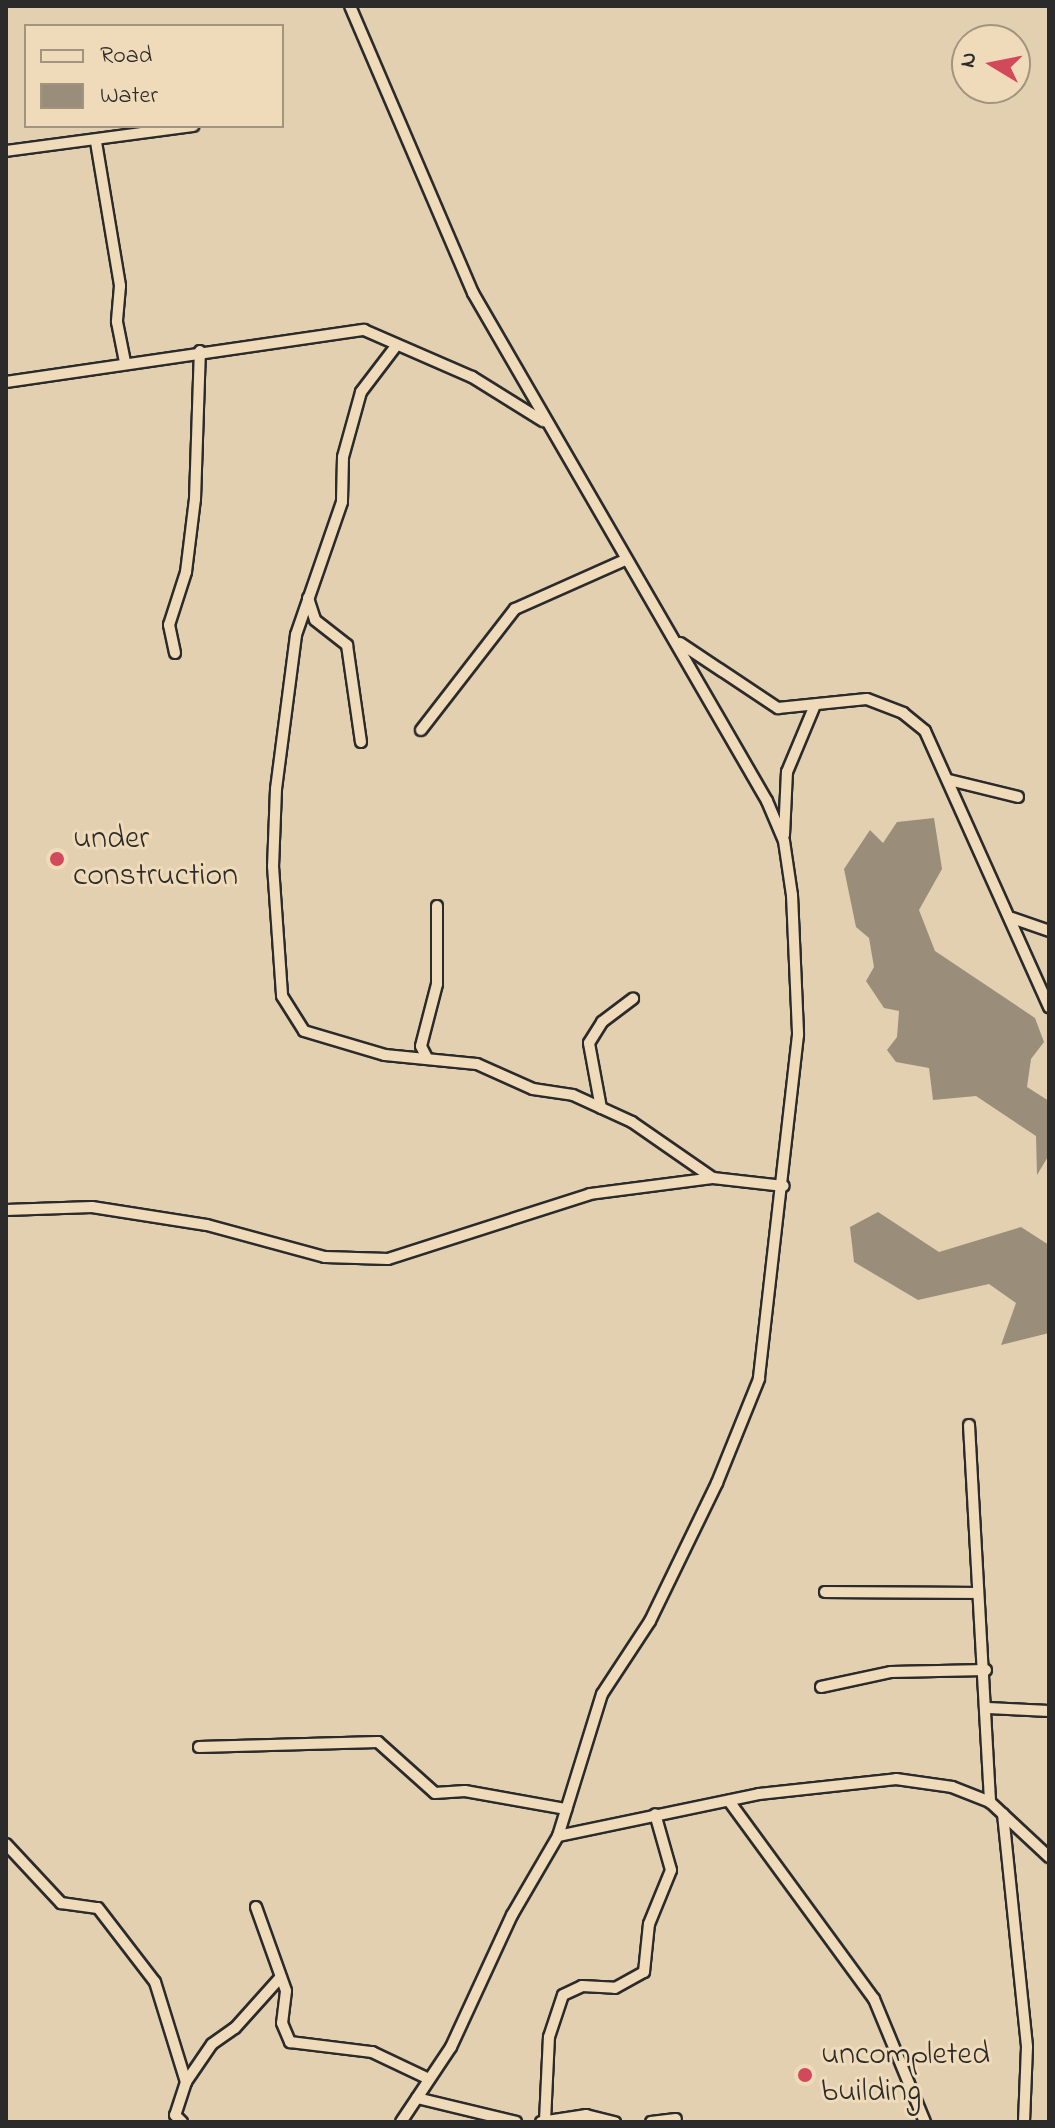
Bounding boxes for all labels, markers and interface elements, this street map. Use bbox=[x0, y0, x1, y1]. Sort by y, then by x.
legend bbox=[24, 24, 284, 128]
north arrow bbox=[951, 24, 1031, 104]
text: Road bbox=[100, 39, 152, 74]
text: N bbox=[952, 50, 986, 70]
text: Water bbox=[100, 79, 158, 114]
place label: under construction bbox=[73, 822, 238, 897]
marker: under construction bbox=[48, 850, 66, 868]
place label: uncompleted building bbox=[821, 2038, 990, 2113]
marker: uncompleted building bbox=[796, 2066, 814, 2084]

